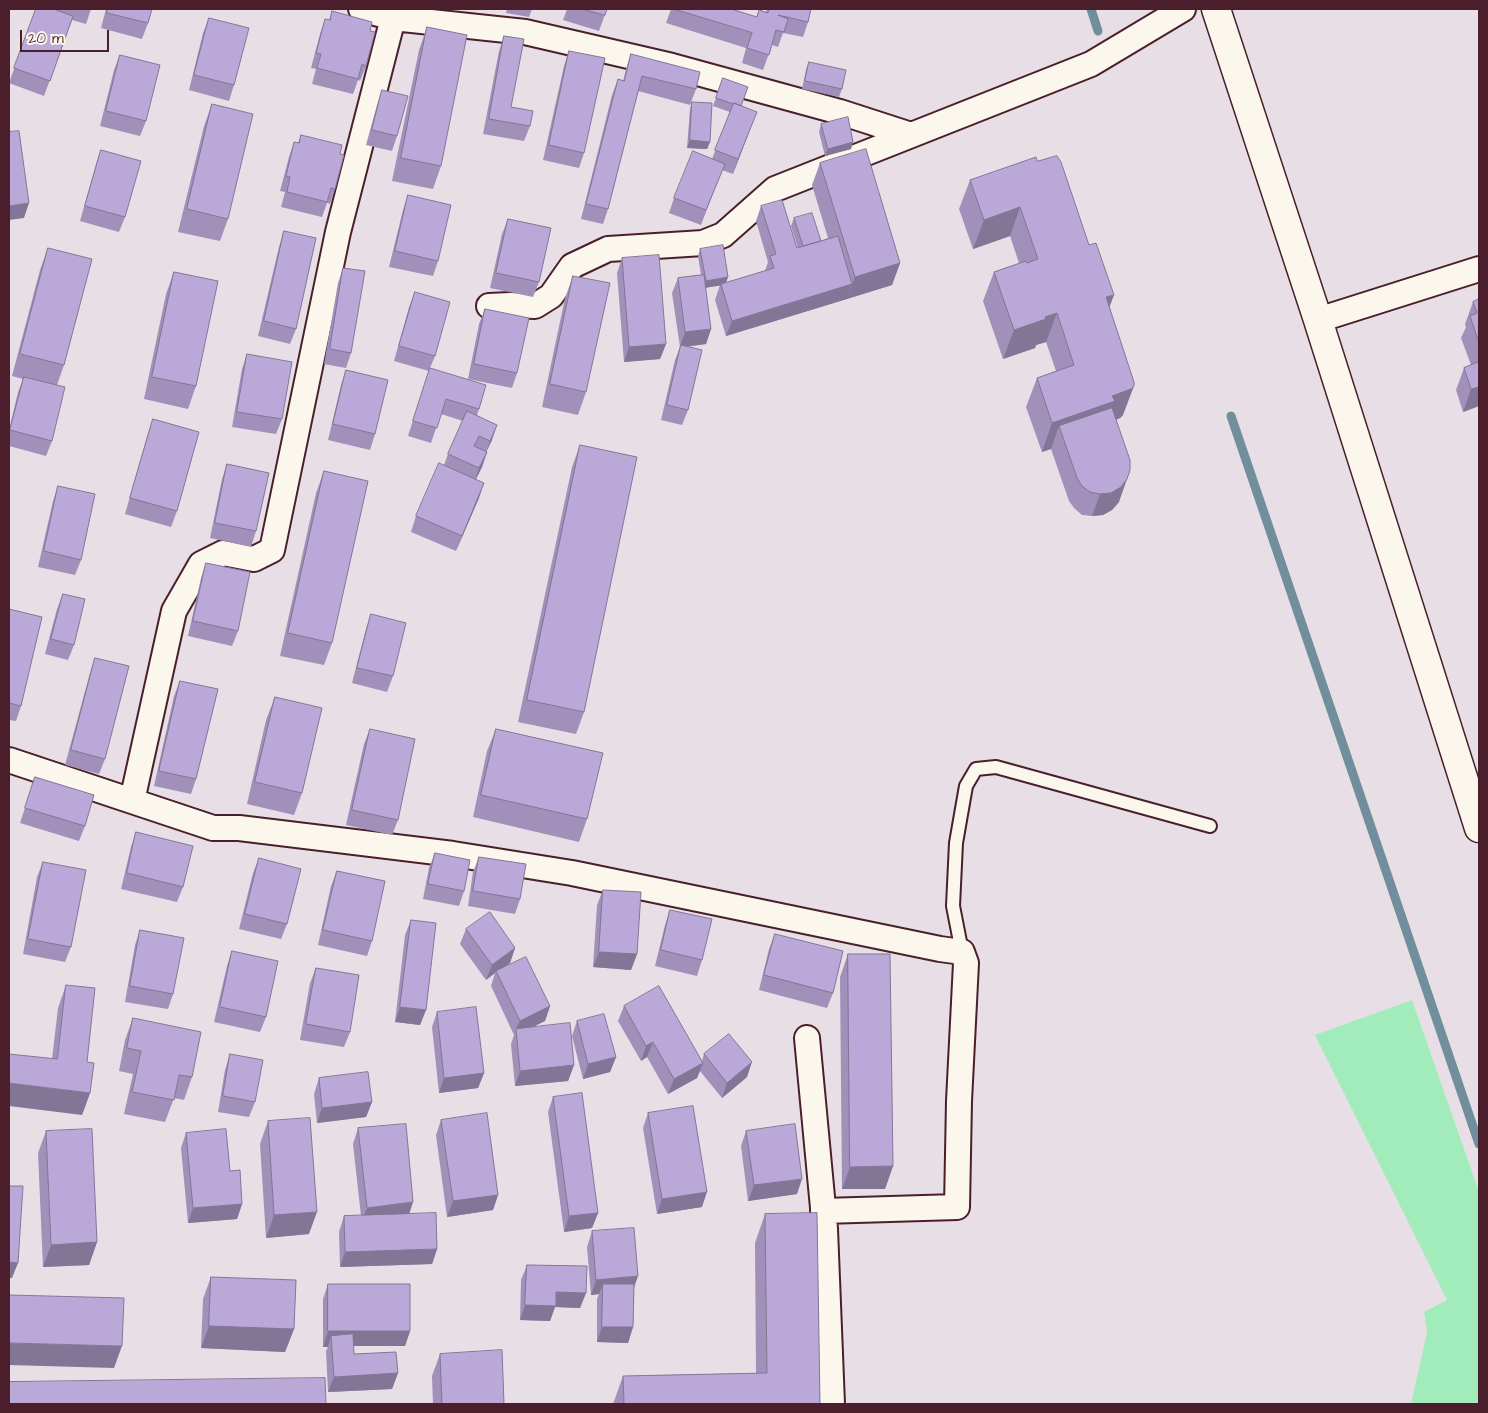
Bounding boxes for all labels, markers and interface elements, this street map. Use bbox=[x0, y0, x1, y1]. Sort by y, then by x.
scale bar bbox=[22, 20, 111, 52]
text: 20 m bbox=[28, 28, 64, 49]

